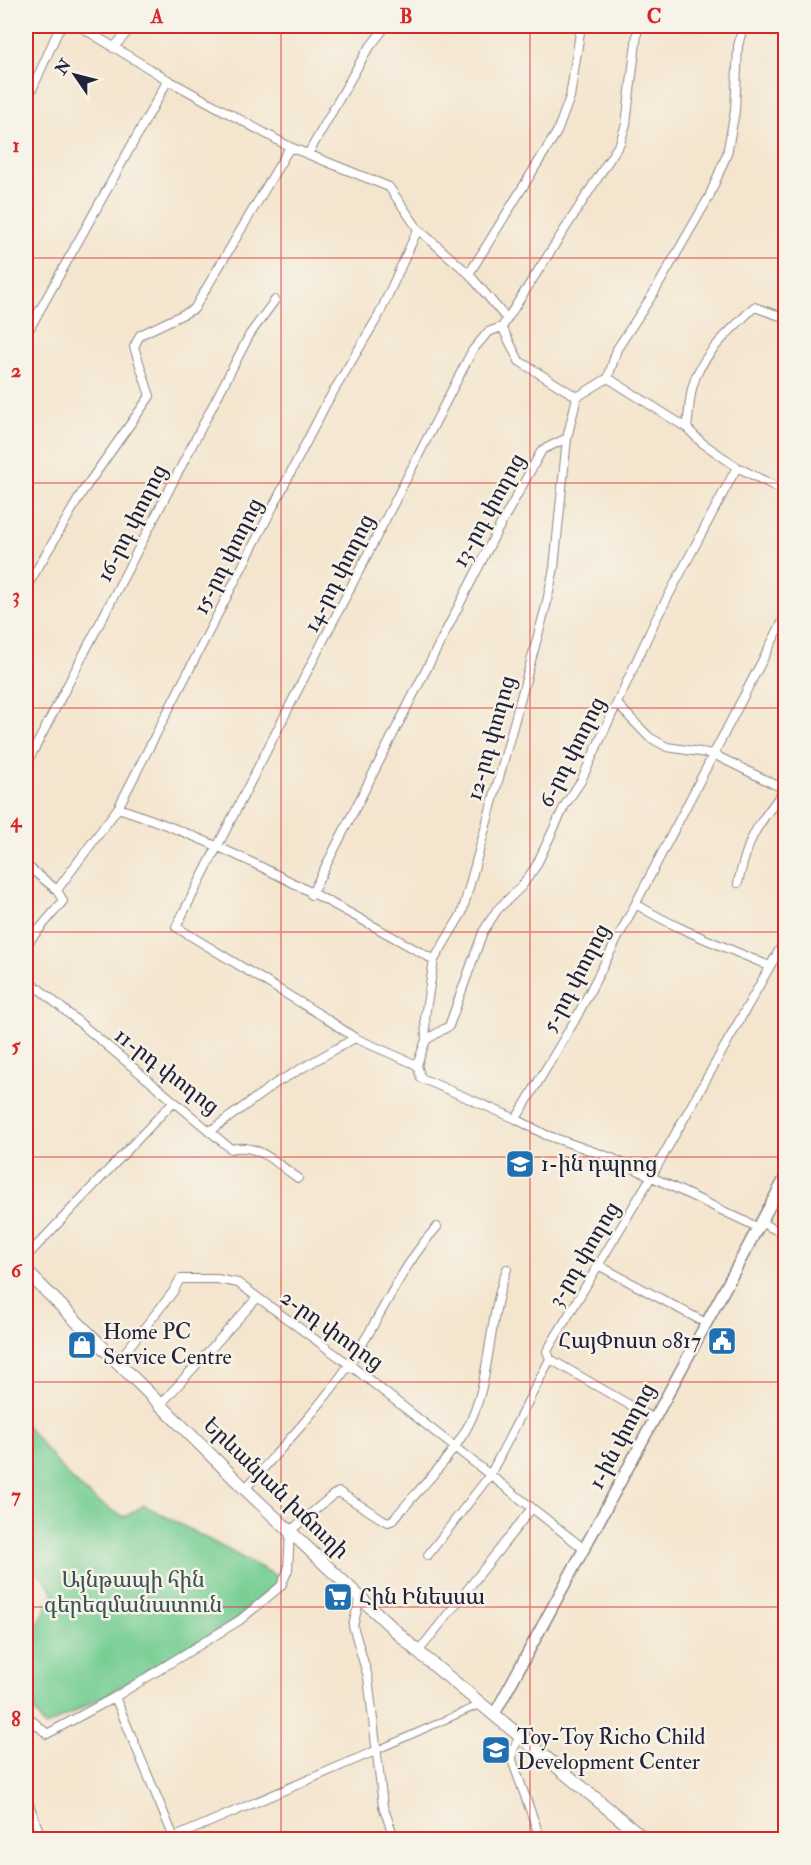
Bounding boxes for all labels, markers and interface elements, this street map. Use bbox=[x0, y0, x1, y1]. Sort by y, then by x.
text: A bbox=[150, 4, 164, 29]
text: B bbox=[399, 4, 413, 29]
text: C bbox=[647, 4, 661, 29]
north arrow bbox=[45, 45, 105, 105]
text: N bbox=[51, 55, 76, 79]
text: 1 bbox=[12, 133, 20, 158]
text: 2 bbox=[11, 358, 21, 383]
street label: 13-րդ փողոց bbox=[446, 448, 532, 572]
street label: 16-րդ փողոց bbox=[90, 459, 174, 587]
street label: 15-րդ փողոց bbox=[187, 493, 269, 619]
street label: 14-րդ փողոց bbox=[297, 509, 381, 637]
text: 3 bbox=[12, 583, 20, 608]
street label: 12-րդ փողոց bbox=[460, 672, 522, 804]
street label: 6-րդ փողոց bbox=[532, 692, 612, 812]
text: 4 bbox=[10, 808, 23, 833]
street label: 5-րդ փողոց bbox=[536, 919, 616, 1037]
street label: 11-րդ փողոց bbox=[109, 1021, 225, 1121]
text: 5 bbox=[12, 1033, 22, 1058]
school or university icon: 1-ին դպրոց bbox=[504, 1148, 536, 1180]
place label: 1-ին դպրոց bbox=[541, 1150, 657, 1178]
street label: 3-րդ փողոց bbox=[542, 1196, 626, 1312]
text: 6 bbox=[11, 1258, 23, 1283]
street label: 2-րդ փողոց bbox=[275, 1283, 389, 1377]
place label: Home PC Service Centre bbox=[103, 1318, 232, 1371]
public building icon: ՀայՓոստ 0817 bbox=[706, 1325, 738, 1357]
place label: ՀայՓոստ 0817 bbox=[558, 1327, 701, 1355]
shop icon: Home PC Service Centre bbox=[66, 1329, 98, 1361]
street label: 1-ին փողոց bbox=[582, 1378, 662, 1494]
street label: Երևանյան խճուղի bbox=[197, 1411, 355, 1565]
text: 7 bbox=[11, 1483, 21, 1508]
park label: Այնթապի հին գերեզմանատուն bbox=[44, 1566, 222, 1619]
supermarket icon: Հին Ինեսսա bbox=[322, 1581, 354, 1613]
place label: Հին Ինեսսա bbox=[359, 1583, 485, 1611]
text: 8 bbox=[11, 1707, 21, 1732]
place label: Toy-Toy Richo Child Development Center bbox=[517, 1723, 705, 1777]
school or university icon: Toy-Toy Richo Child Development Center bbox=[480, 1734, 512, 1766]

